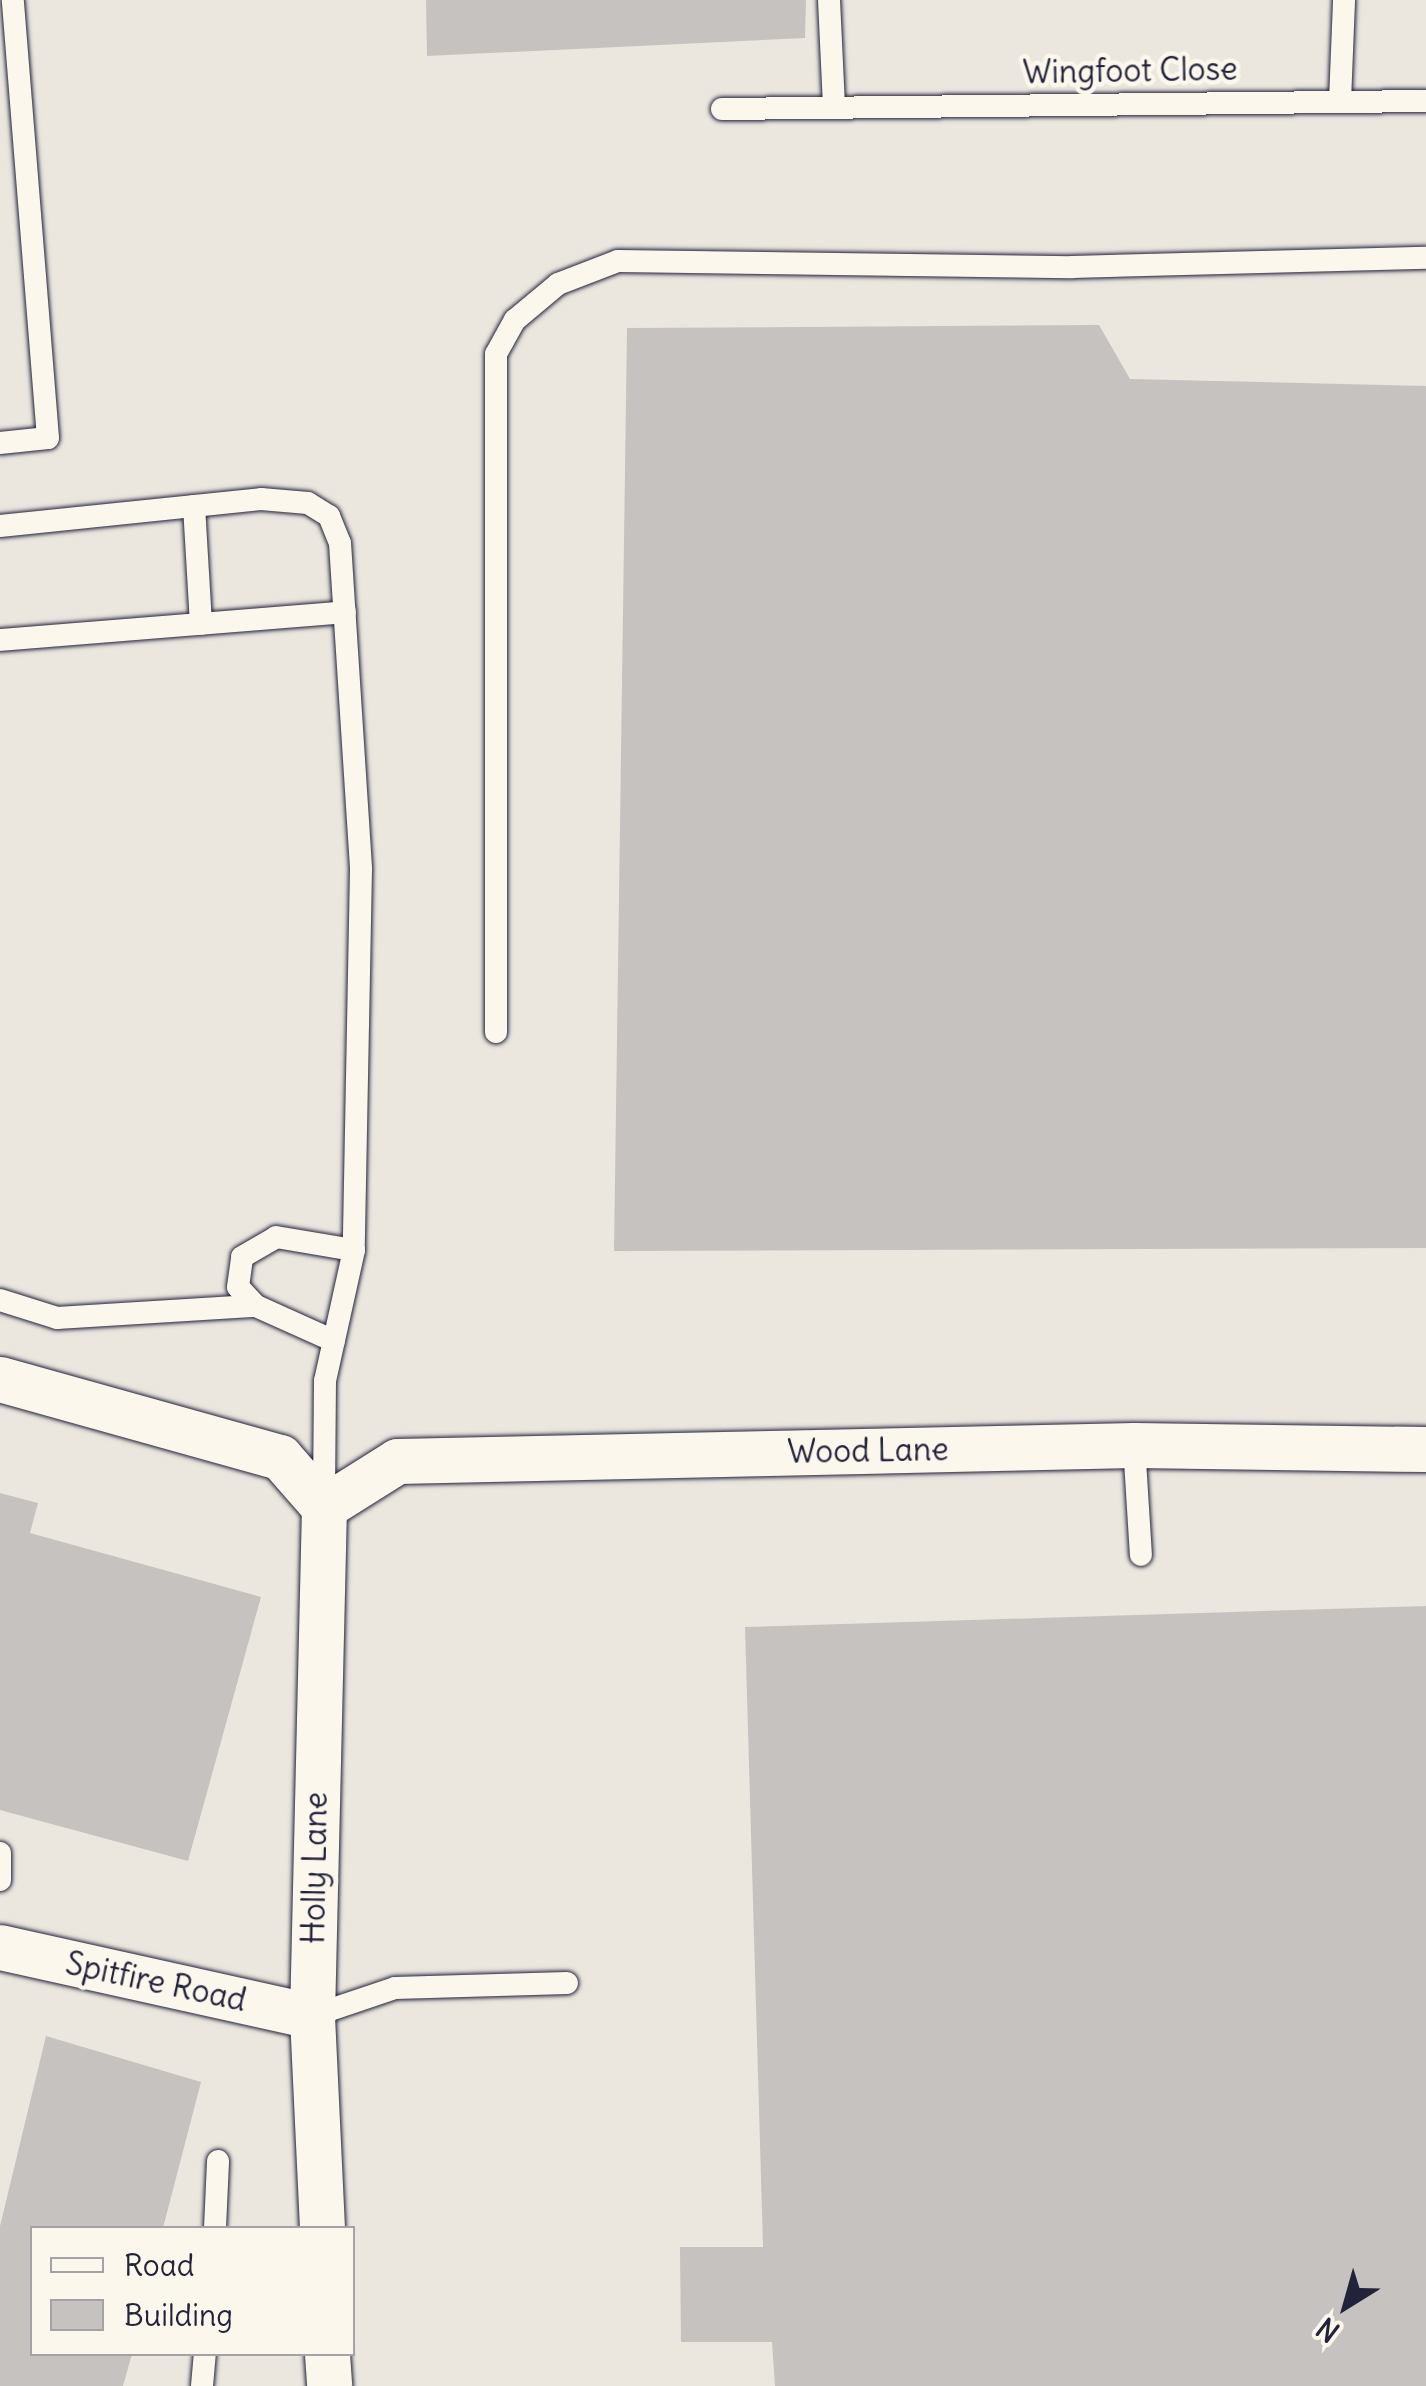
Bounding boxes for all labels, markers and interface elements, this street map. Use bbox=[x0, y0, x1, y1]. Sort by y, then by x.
street label: Wingfoot Close bbox=[1022, 50, 1238, 92]
street label: Wood Lane bbox=[787, 1430, 949, 1472]
street label: Holly Lane bbox=[294, 1792, 336, 1944]
street label: Spitfire Road bbox=[62, 1944, 250, 2020]
legend bbox=[30, 2226, 355, 2356]
text: Road bbox=[124, 2246, 194, 2284]
north arrow bbox=[1296, 2256, 1396, 2356]
text: Building bbox=[124, 2296, 233, 2334]
text: N bbox=[1309, 2310, 1347, 2350]

